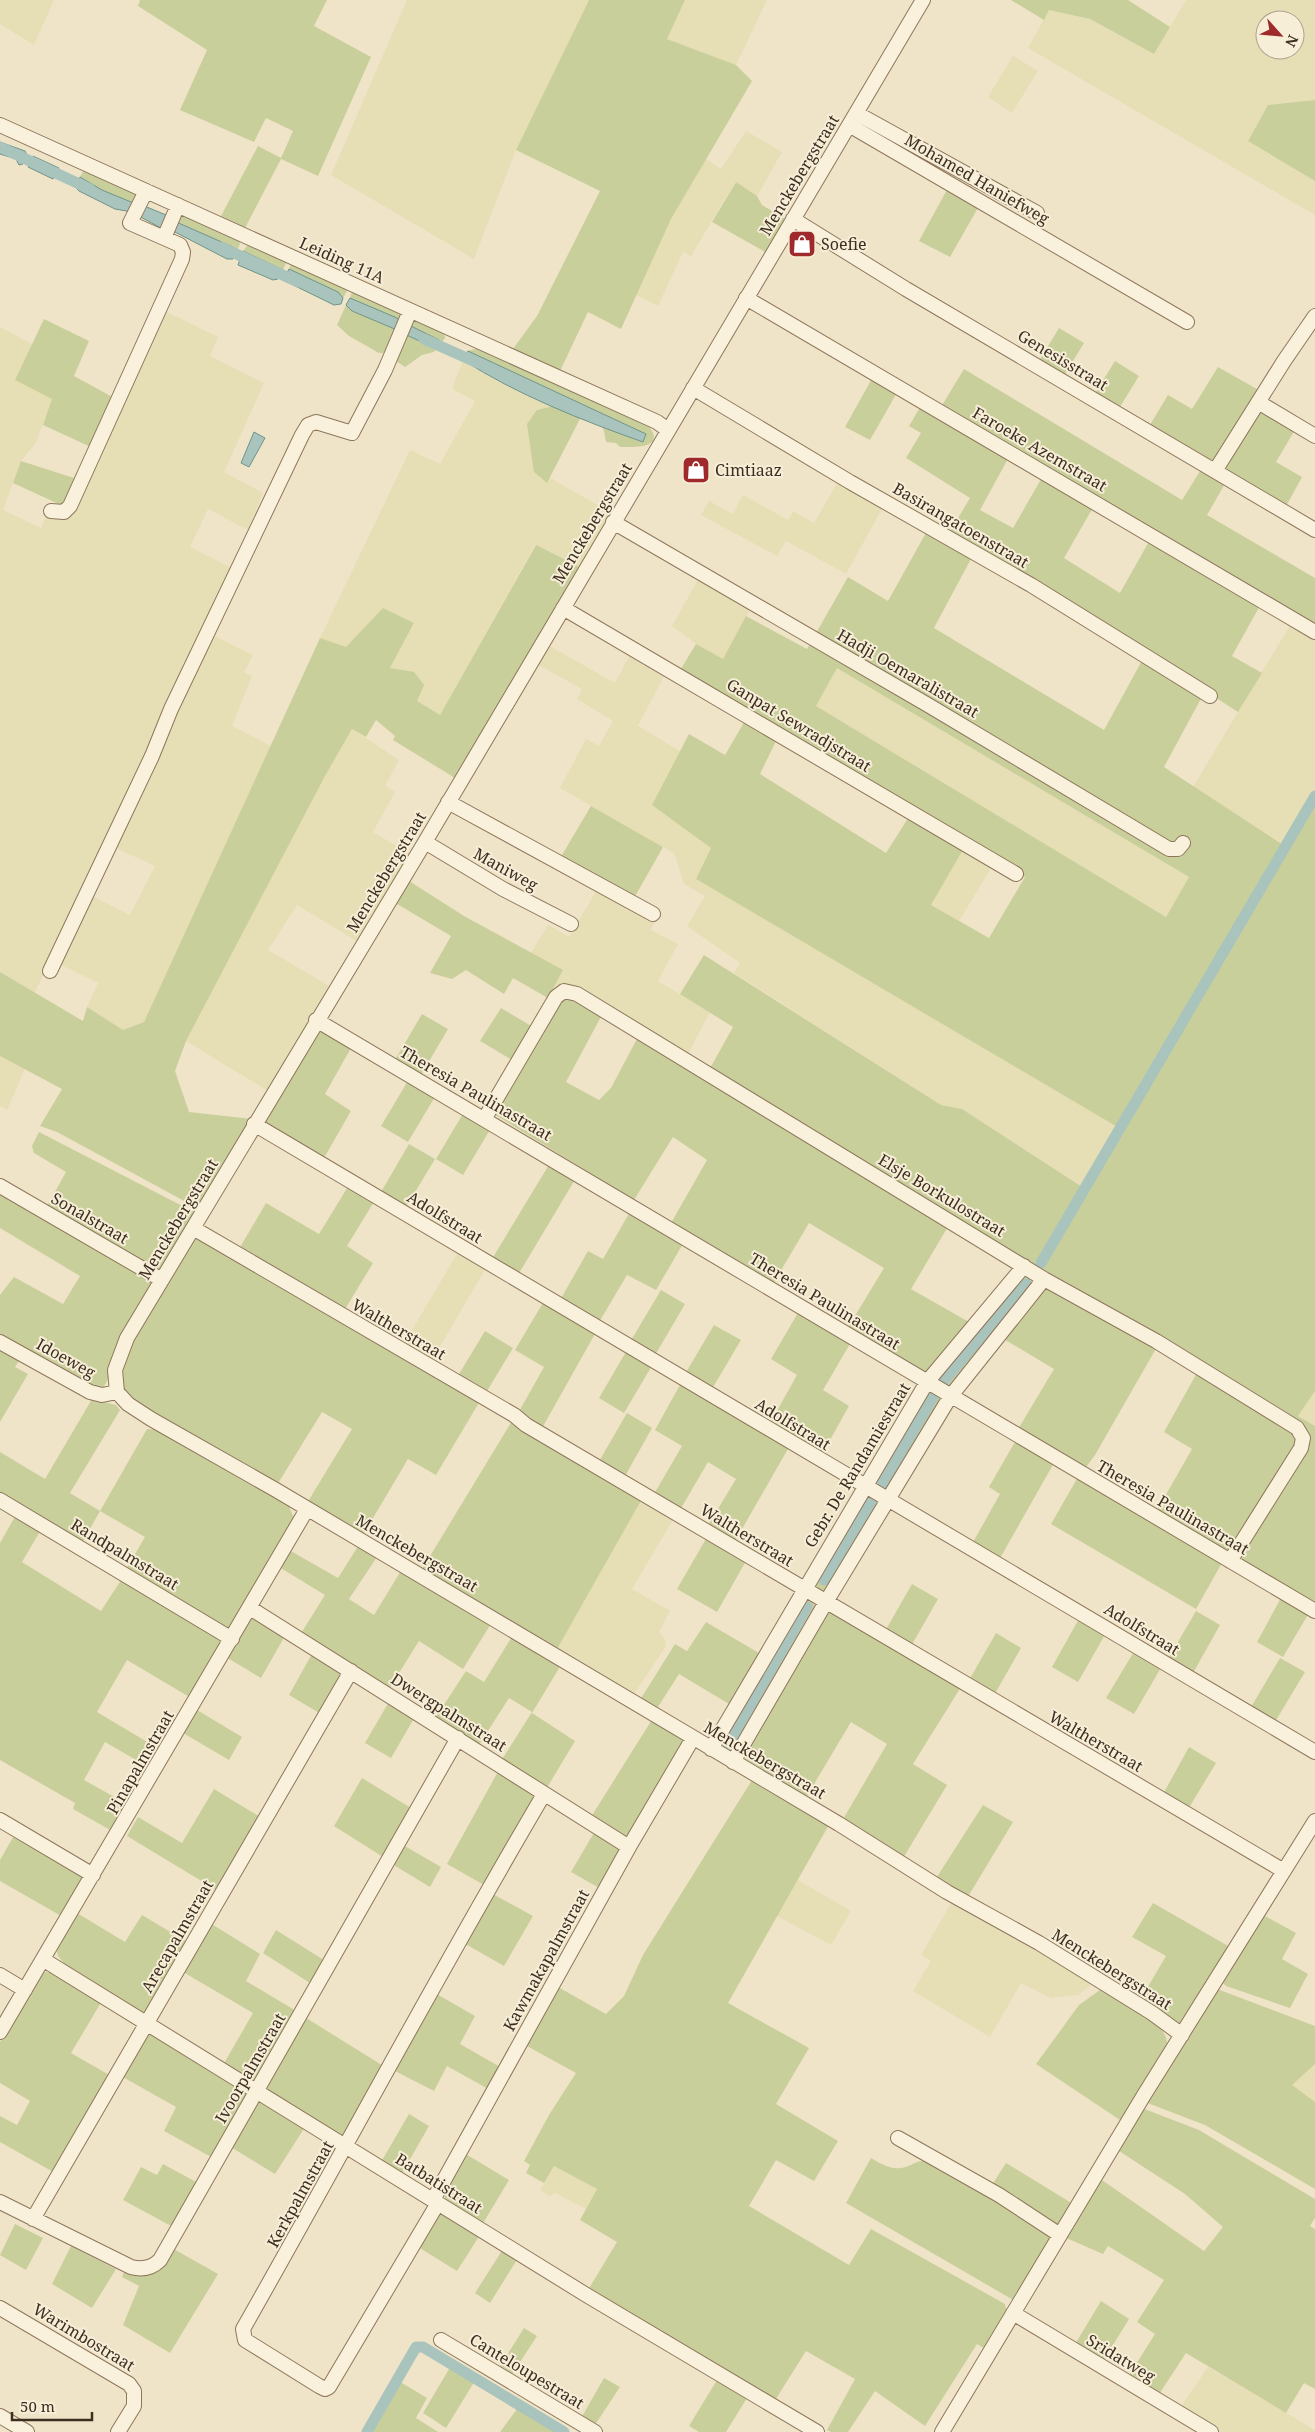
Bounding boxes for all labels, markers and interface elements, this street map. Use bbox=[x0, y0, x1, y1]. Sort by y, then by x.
north arrow bbox=[1255, 10, 1305, 60]
text: N bbox=[1281, 32, 1303, 50]
street label: Menckebergstraat bbox=[754, 110, 844, 240]
street label: Mohamed Haniefweg bbox=[901, 129, 1054, 230]
shop icon: Soefie bbox=[787, 229, 817, 259]
street label: Leiding 11A bbox=[296, 231, 389, 289]
place label: Soefie bbox=[821, 233, 867, 255]
street label: Genesisstraat bbox=[1014, 324, 1113, 396]
street label: Faroeke Azemstraat bbox=[969, 402, 1112, 497]
shop icon: Cimtiaaz bbox=[681, 455, 711, 485]
street label: Menckebergstraat bbox=[547, 458, 637, 588]
place label: Cimtiaaz bbox=[715, 459, 782, 481]
street label: Basirangatoenstraat bbox=[889, 477, 1033, 573]
street label: Hadji Oemaralistraat bbox=[833, 623, 983, 723]
street label: Ganpat Sewradjstraat bbox=[723, 673, 876, 777]
street label: Menckebergstraat bbox=[341, 807, 431, 937]
street label: Maniweg bbox=[470, 842, 542, 896]
street label: Theresia Paulinastraat bbox=[396, 1040, 556, 1146]
street label: Elsje Borkulostraat bbox=[874, 1148, 1010, 1242]
street label: Menckebergstraat bbox=[133, 1154, 223, 1284]
street label: Adolfstraat bbox=[403, 1186, 487, 1248]
street label: Sonalstraat bbox=[47, 1187, 133, 1249]
street label: Theresia Paulinastraat bbox=[746, 1247, 905, 1355]
street label: Waltherstraat bbox=[348, 1293, 450, 1365]
street label: Idoeweg bbox=[32, 1333, 100, 1383]
street label: Gebr. De Randamiestraat bbox=[799, 1378, 915, 1552]
street label: Adolfstraat bbox=[751, 1393, 835, 1455]
street label: Theresia Paulinastraat bbox=[1093, 1454, 1253, 1560]
street label: Waltherstraat bbox=[696, 1498, 798, 1572]
street label: Menckebergstraat bbox=[352, 1509, 482, 1597]
street label: Randpalmstraat bbox=[67, 1513, 183, 1595]
street label: Adolfstraat bbox=[1100, 1598, 1184, 1660]
street label: Dwergpalmstraat bbox=[387, 1667, 511, 1757]
street label: Waltherstraat bbox=[1045, 1705, 1147, 1777]
street label: Pinapalmstraat bbox=[101, 1706, 179, 1818]
street label: Menckebergstraat bbox=[700, 1716, 830, 1804]
street label: Arecapalmstraat bbox=[136, 1875, 218, 1996]
street label: Kawmakapalmstraat bbox=[498, 1885, 594, 2035]
street label: Menckebergstraat bbox=[1048, 1923, 1176, 2015]
street label: Ivoorpalmstraat bbox=[210, 2009, 291, 2127]
street label: Kerkpalmstraat bbox=[262, 2136, 339, 2251]
street label: Batbatistraat bbox=[391, 2148, 487, 2219]
street label: Warimbostraat bbox=[29, 2298, 139, 2376]
street label: Canteloupestraat bbox=[466, 2328, 589, 2414]
street label: Sridatweg bbox=[1082, 2329, 1160, 2387]
scale bar bbox=[12, 2390, 92, 2422]
text: 50 m bbox=[20, 2396, 55, 2416]

